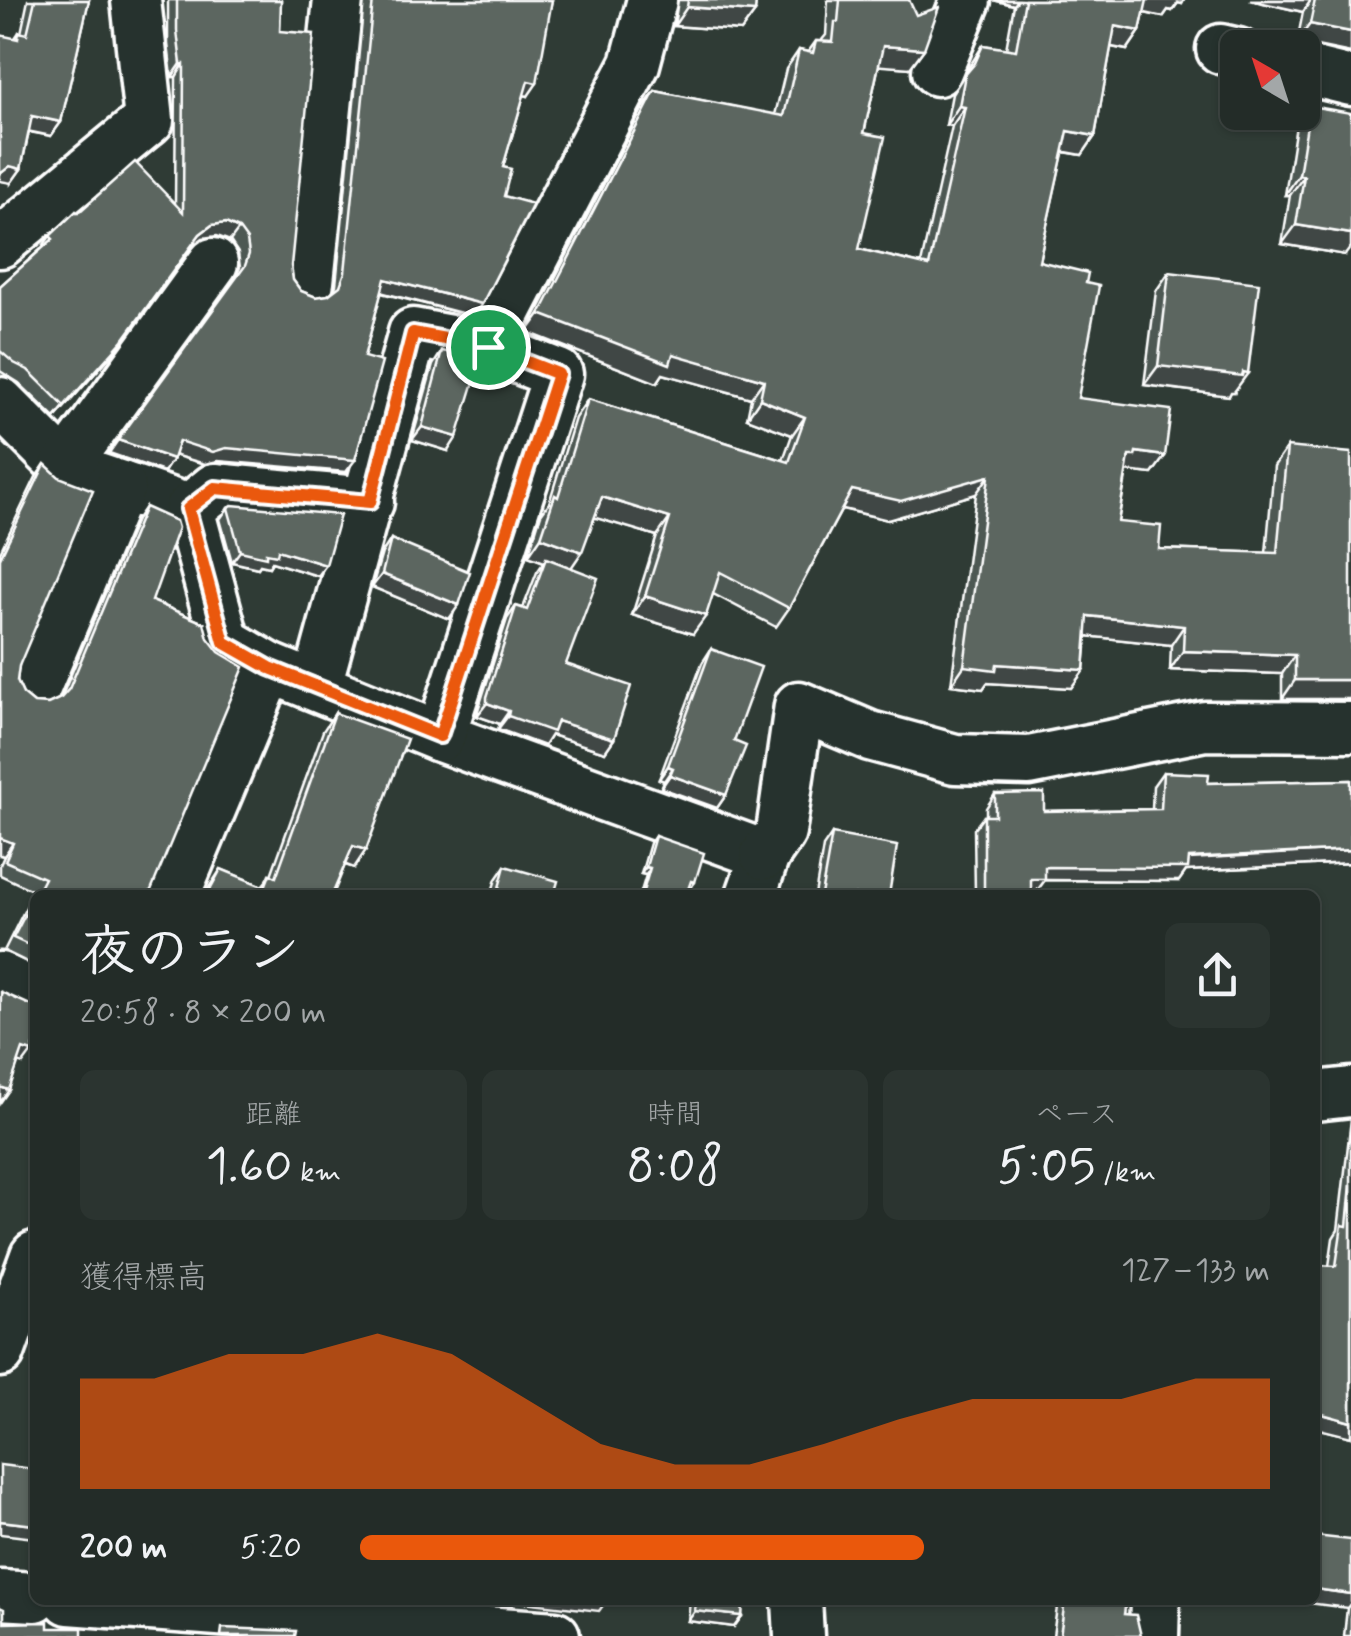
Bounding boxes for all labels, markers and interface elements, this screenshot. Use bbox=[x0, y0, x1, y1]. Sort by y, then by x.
north arrow bbox=[1220, 30, 1320, 130]
map controls bbox=[1220, 30, 1320, 130]
pin bbox=[446, 305, 531, 390]
icon: arrive bbox=[461, 320, 516, 375]
text: 夜のラン bbox=[80, 918, 300, 990]
button: share bbox=[1165, 923, 1270, 1028]
text: 20:58 · 8 × 200 m bbox=[80, 992, 326, 1034]
text: 距離 bbox=[245, 1097, 301, 1134]
text: 時間 bbox=[647, 1097, 703, 1134]
text: ペース bbox=[1035, 1097, 1118, 1134]
text: 1.60 bbox=[206, 1134, 293, 1200]
text: 8:08 bbox=[627, 1134, 723, 1200]
text: 5:05 bbox=[997, 1134, 1095, 1200]
text: km bbox=[293, 1155, 341, 1192]
text: /km bbox=[1095, 1155, 1156, 1192]
text: 127–133 m bbox=[1121, 1250, 1270, 1292]
text: 獲得標高 bbox=[80, 1257, 208, 1299]
text: 200 m bbox=[80, 1527, 167, 1569]
text: 5:20 bbox=[240, 1527, 302, 1569]

